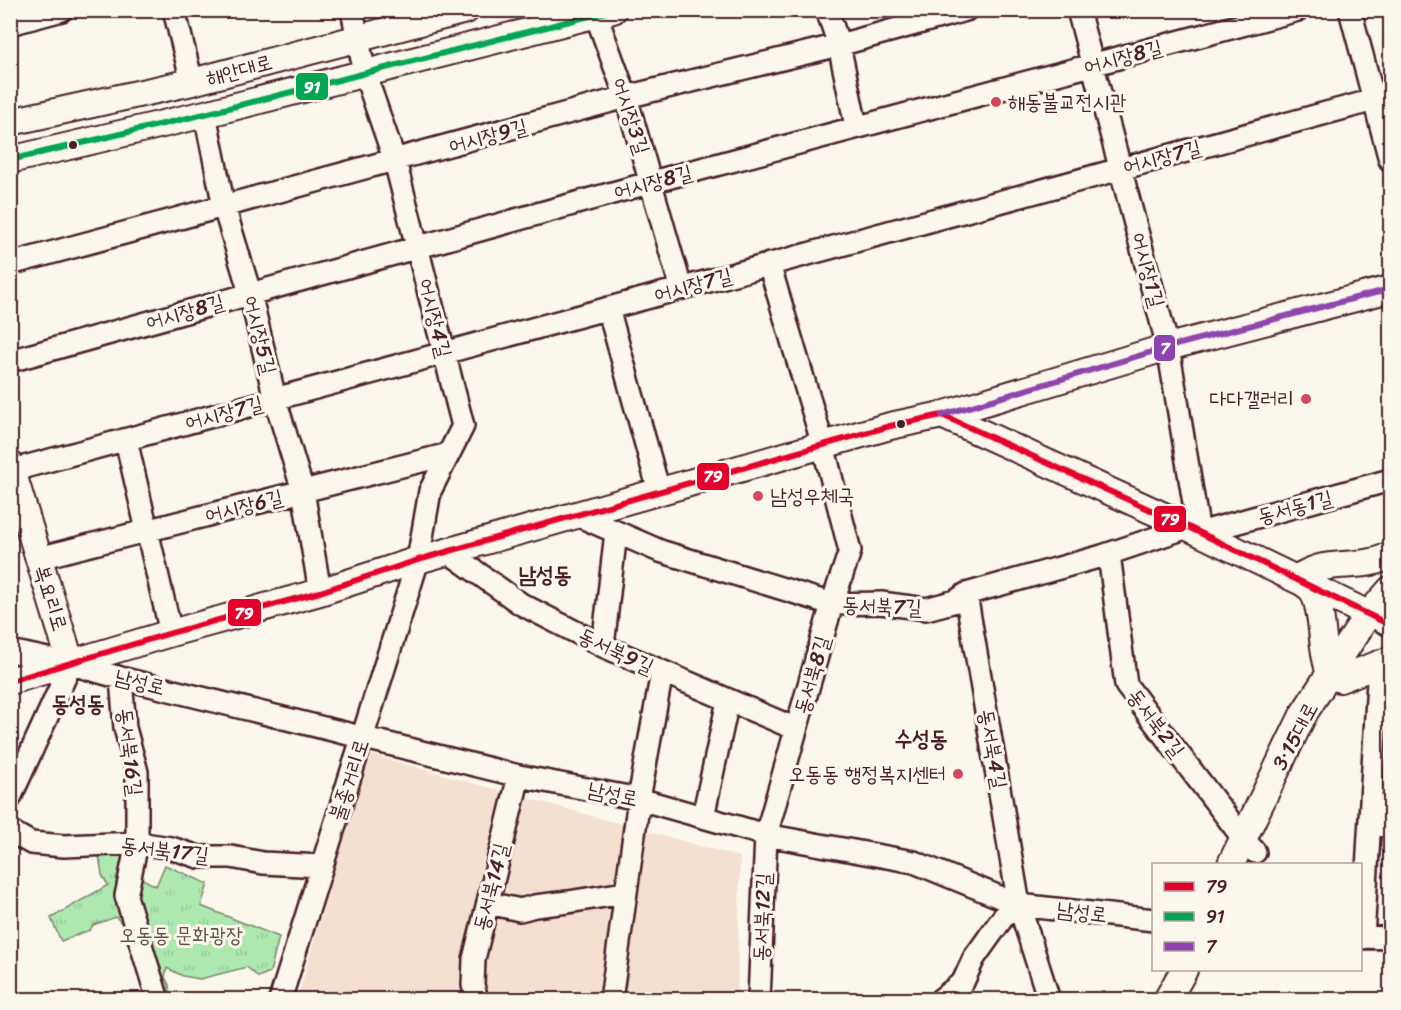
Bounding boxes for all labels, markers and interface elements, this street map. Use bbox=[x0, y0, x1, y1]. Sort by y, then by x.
street label: 어시장8길 bbox=[1079, 28, 1167, 86]
street label: 해안대로 bbox=[201, 43, 277, 97]
line badge: 91 bbox=[295, 72, 329, 101]
text: 91 bbox=[304, 73, 320, 102]
street label: 어시장3길 bbox=[601, 73, 661, 160]
place label: 해동불교전시관 bbox=[1008, 83, 1126, 121]
marker: 해동불교전시관 bbox=[989, 95, 1003, 109]
street label: 어시장9길 bbox=[444, 107, 532, 165]
street label: 어시장7길 bbox=[1119, 128, 1205, 186]
unlabelled marker bbox=[67, 139, 79, 151]
street label: 어시장8길 bbox=[609, 153, 697, 211]
street label: 어시장1길 bbox=[1120, 228, 1176, 312]
street label: 어시장7길 bbox=[650, 256, 736, 314]
street label: 어시장4길 bbox=[407, 274, 463, 362]
street label: 어시장8길 bbox=[141, 283, 229, 341]
street label: 어시장5길 bbox=[232, 291, 288, 379]
line badge: 7 bbox=[1153, 334, 1176, 362]
text: 7 bbox=[1160, 334, 1171, 363]
place label: 다다갤러리 bbox=[1210, 380, 1294, 418]
street label: 어시장7길 bbox=[181, 384, 267, 442]
marker: 다다갤러리 bbox=[1299, 392, 1313, 406]
unlabelled marker bbox=[895, 418, 907, 430]
line badge: 79 bbox=[696, 462, 730, 491]
text: 79 bbox=[704, 462, 723, 491]
place label: 남성우체국 bbox=[770, 477, 855, 515]
street label: 어시장6길 bbox=[201, 478, 287, 534]
street label: 동서동1길 bbox=[1253, 479, 1337, 535]
marker: 남성우체국 bbox=[751, 489, 765, 503]
line badge: 79 bbox=[1153, 505, 1187, 533]
text: 79 bbox=[1161, 505, 1180, 534]
district label: 남성동 bbox=[518, 555, 572, 594]
street label: 복요리로 bbox=[23, 560, 79, 636]
street label: 동서북7길 bbox=[842, 586, 923, 626]
line badge: 79 bbox=[227, 598, 262, 627]
text: 79 bbox=[235, 599, 254, 628]
street label: 동서북9길 bbox=[571, 617, 661, 685]
street label: 동서북8길 bbox=[783, 631, 841, 719]
street label: 남성로 bbox=[111, 657, 169, 707]
street label: 동서북2길 bbox=[1117, 680, 1195, 766]
district label: 동성동 bbox=[51, 684, 105, 723]
street label: 3·15대로 bbox=[1261, 695, 1329, 777]
street label: 동서북16길 bbox=[106, 706, 154, 798]
street label: 동서북4길 bbox=[967, 706, 1019, 792]
district label: 수성동 bbox=[894, 719, 948, 758]
street label: 불종거리로 bbox=[318, 734, 380, 826]
place label: 오동동 행정복지센터 bbox=[788, 755, 946, 793]
marker: 오동동 행정복지센터 bbox=[951, 767, 965, 781]
street label: 남성로 bbox=[584, 770, 642, 818]
street label: 동서북17길 bbox=[119, 826, 211, 874]
street label: 동서북14길 bbox=[462, 839, 520, 935]
legend bbox=[1152, 863, 1362, 971]
text: 79 bbox=[1206, 871, 1227, 903]
street label: 동서북12길 bbox=[741, 872, 783, 962]
street label: 남성로 bbox=[1055, 890, 1109, 934]
text: 91 bbox=[1206, 901, 1225, 933]
park label: 오동동 문화광장 bbox=[119, 916, 243, 954]
text: 7 bbox=[1206, 931, 1218, 963]

